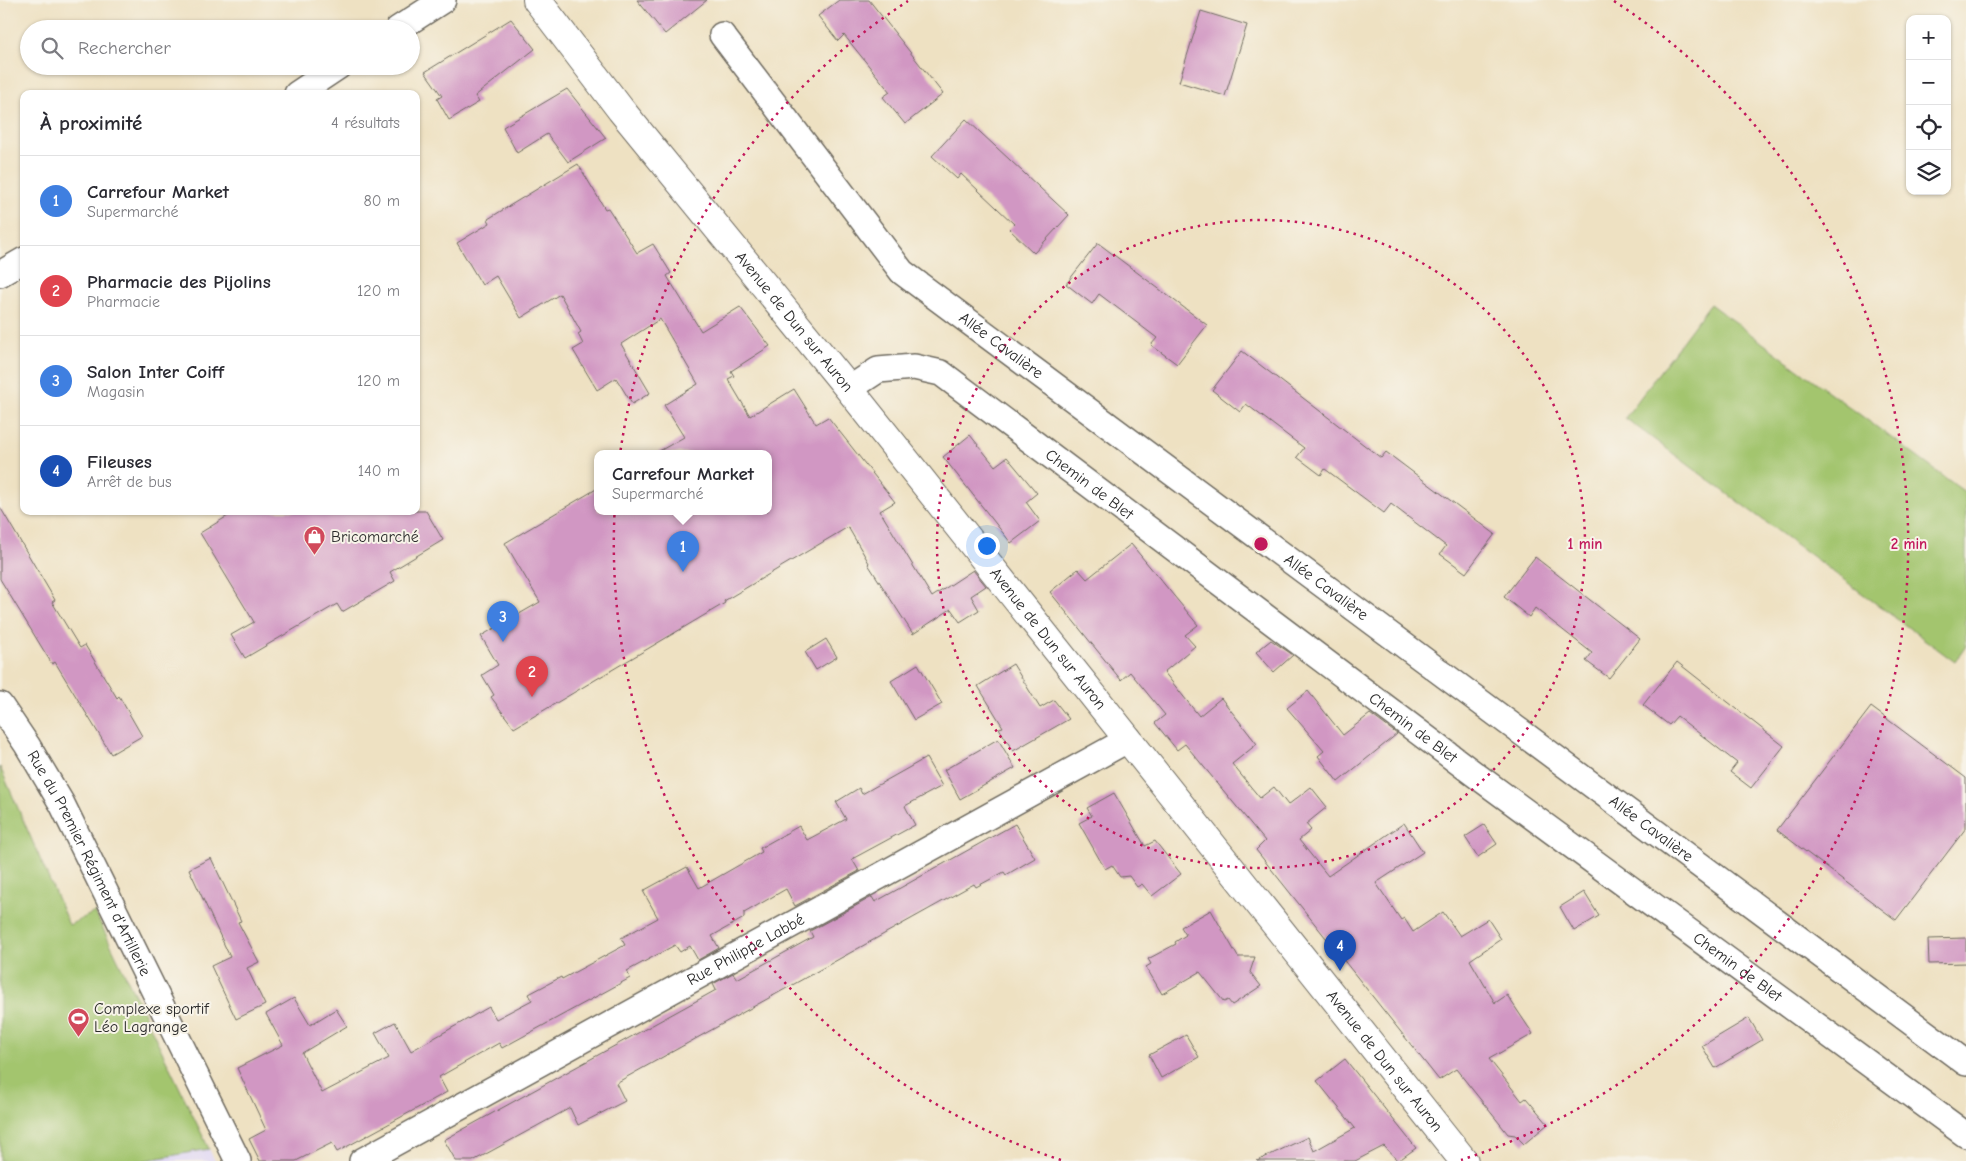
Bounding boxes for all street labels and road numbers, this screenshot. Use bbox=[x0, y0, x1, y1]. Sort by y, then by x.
street label: Avenue de Dun sur Auron bbox=[731, 248, 857, 396]
street label: Allée Cavalière bbox=[956, 309, 1046, 383]
street label: Chemin de Blet bbox=[1042, 446, 1137, 524]
street label: Allée Cavalière bbox=[1281, 550, 1371, 624]
street label: Avenue de Dun sur Auron bbox=[986, 564, 1110, 713]
street label: Chemin de Blet bbox=[1365, 689, 1461, 767]
street label: Rue du Premier Régiment d'Artillerie bbox=[23, 747, 154, 979]
street label: Allée Cavalière bbox=[1606, 792, 1696, 866]
street label: Rue Philippe Labbé bbox=[684, 910, 807, 989]
street label: Chemin de Blet bbox=[1690, 929, 1786, 1006]
street label: Avenue de Dun sur Auron bbox=[1323, 987, 1446, 1136]

